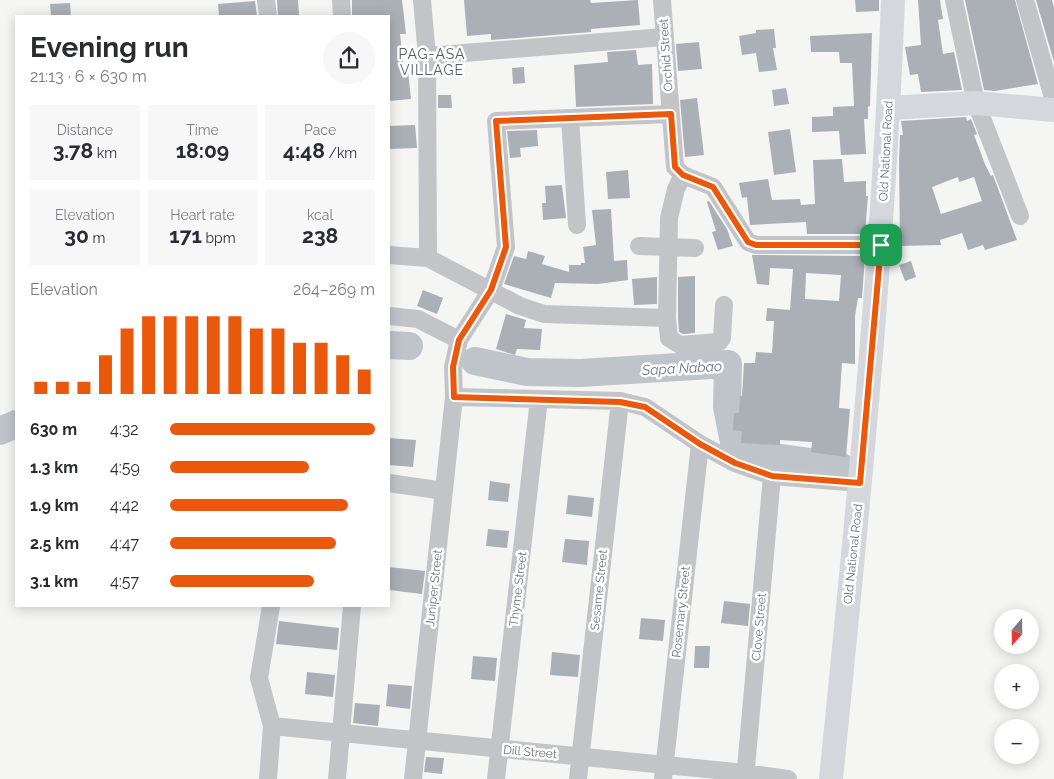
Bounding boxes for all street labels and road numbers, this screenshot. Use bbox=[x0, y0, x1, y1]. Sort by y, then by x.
street label: Orchid Street bbox=[656, 18, 676, 92]
street label: Old National Road bbox=[876, 100, 896, 202]
street label: Old National Road bbox=[841, 503, 865, 605]
street label: Juniper Street bbox=[423, 549, 445, 627]
street label: Sesame Street bbox=[588, 549, 610, 631]
street label: Thyme Street bbox=[506, 551, 530, 627]
street label: Rosemary Street bbox=[669, 566, 693, 658]
street label: Clove Street bbox=[749, 593, 769, 661]
street label: Dill Street bbox=[503, 743, 557, 761]

